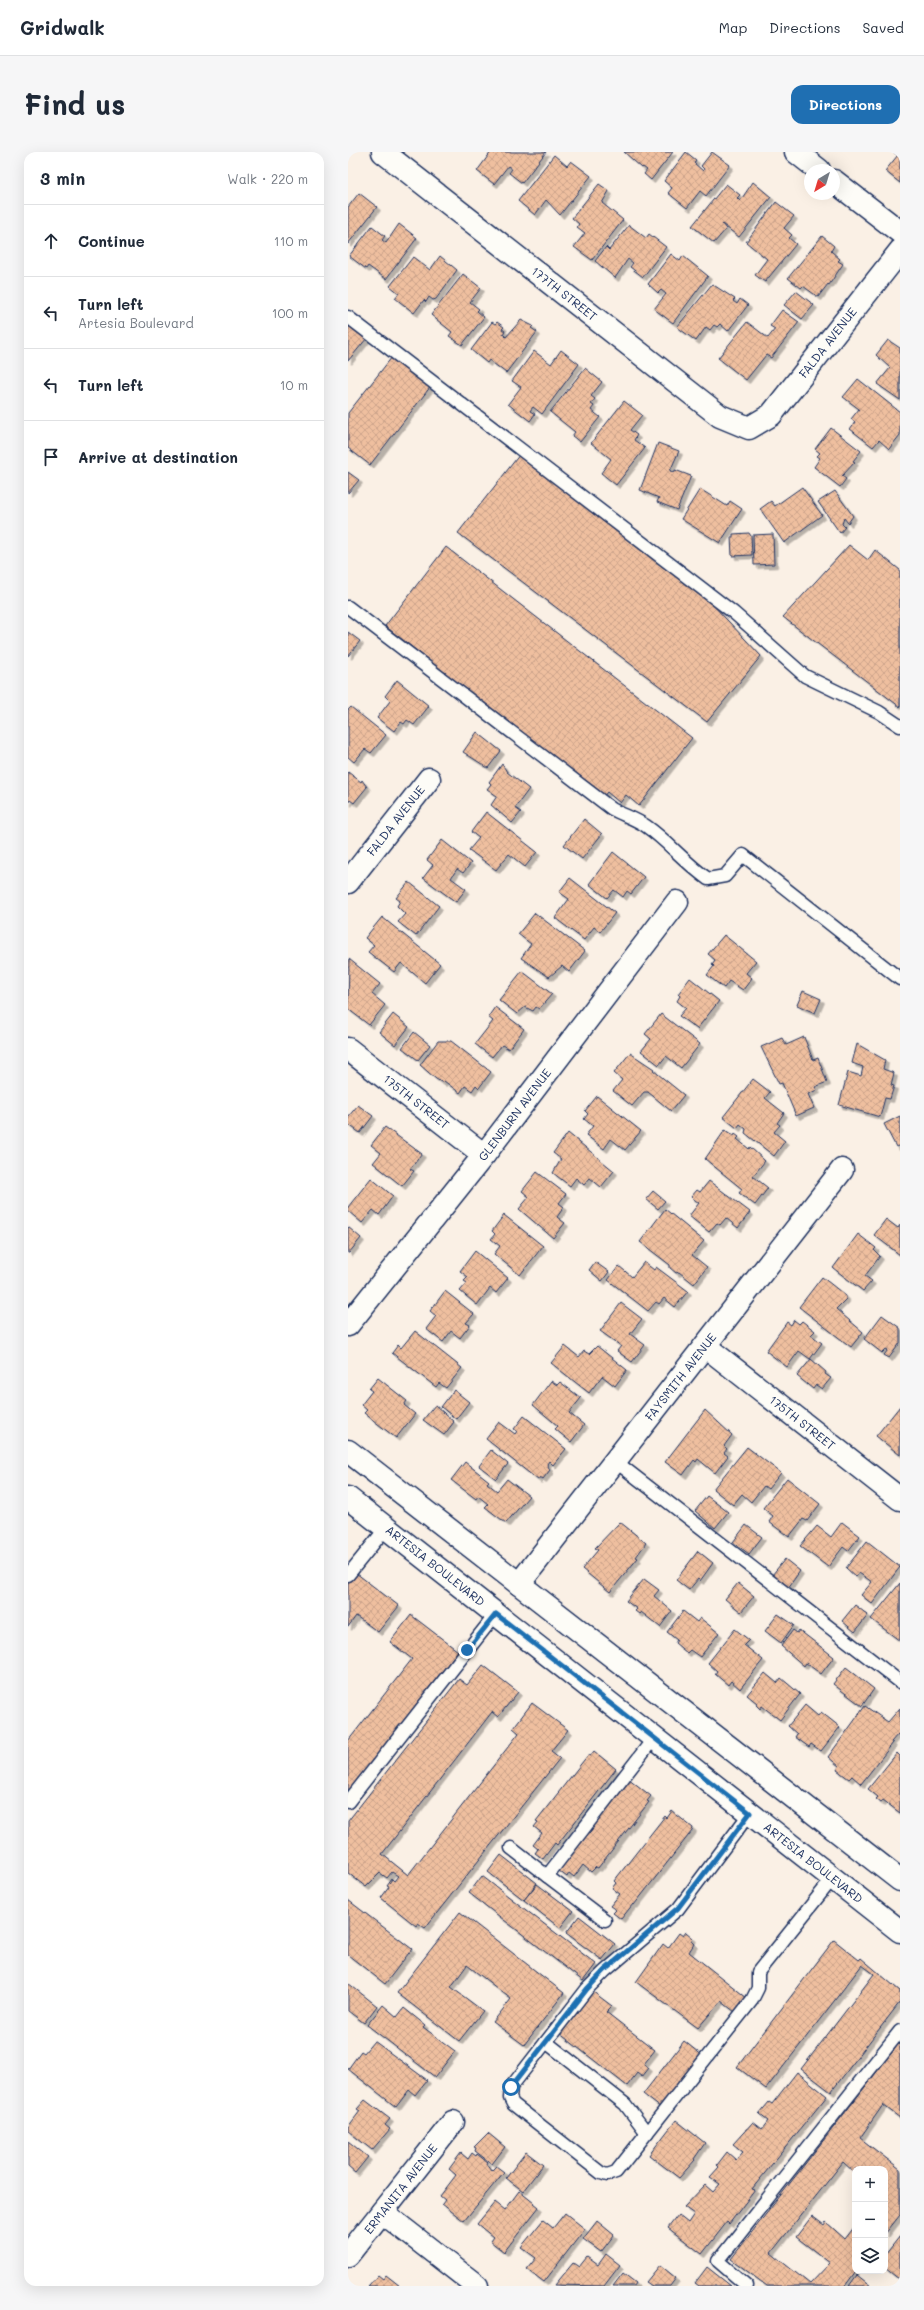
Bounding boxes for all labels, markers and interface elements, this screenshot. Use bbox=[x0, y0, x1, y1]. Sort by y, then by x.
text: Gridwalk bbox=[20, 15, 105, 40]
text: Map bbox=[719, 18, 747, 37]
text: Directions bbox=[769, 18, 840, 37]
text: Saved bbox=[862, 18, 904, 37]
button: Directions bbox=[791, 85, 900, 124]
text: Find us bbox=[24, 86, 125, 122]
north arrow bbox=[804, 164, 840, 200]
text: 3 min bbox=[40, 167, 85, 189]
text: Walk · 220 m bbox=[227, 170, 308, 187]
icon: ahead bbox=[40, 230, 62, 252]
text: Continue bbox=[78, 231, 145, 251]
text: 110 m bbox=[274, 232, 308, 249]
street label: 177TH STREET bbox=[528, 262, 601, 324]
text: Turn left bbox=[78, 294, 143, 314]
icon: left bbox=[40, 302, 62, 324]
text: 100 m bbox=[272, 304, 308, 321]
street label: FALDA AVENUE bbox=[795, 304, 860, 381]
text: Artesia Boulevard bbox=[78, 314, 194, 331]
icon: left bbox=[40, 374, 62, 396]
text: Turn left bbox=[78, 375, 143, 395]
text: 10 m bbox=[280, 376, 308, 393]
icon: arrive bbox=[40, 446, 62, 468]
text: Arrive at destination bbox=[78, 447, 238, 467]
street label: FALDA AVENUE bbox=[363, 782, 428, 859]
street label: GLENBURN AVENUE bbox=[474, 1065, 554, 1164]
street label: 175TH STREET bbox=[380, 1070, 453, 1132]
street label: FAYSMITH AVENUE bbox=[641, 1329, 720, 1423]
street label: 175TH STREET bbox=[766, 1391, 839, 1453]
street label: ARTESIA BOULEVARD bbox=[383, 1521, 489, 1609]
route end bbox=[458, 1641, 476, 1659]
street label: ARTESIA BOULEVARD bbox=[761, 1818, 867, 1906]
route start bbox=[502, 2078, 520, 2096]
street label: ERMANITA AVENUE bbox=[360, 2140, 441, 2237]
map controls bbox=[852, 2166, 888, 2274]
button: + bbox=[852, 2166, 888, 2202]
button: − bbox=[852, 2202, 888, 2238]
button: layers bbox=[852, 2238, 888, 2274]

